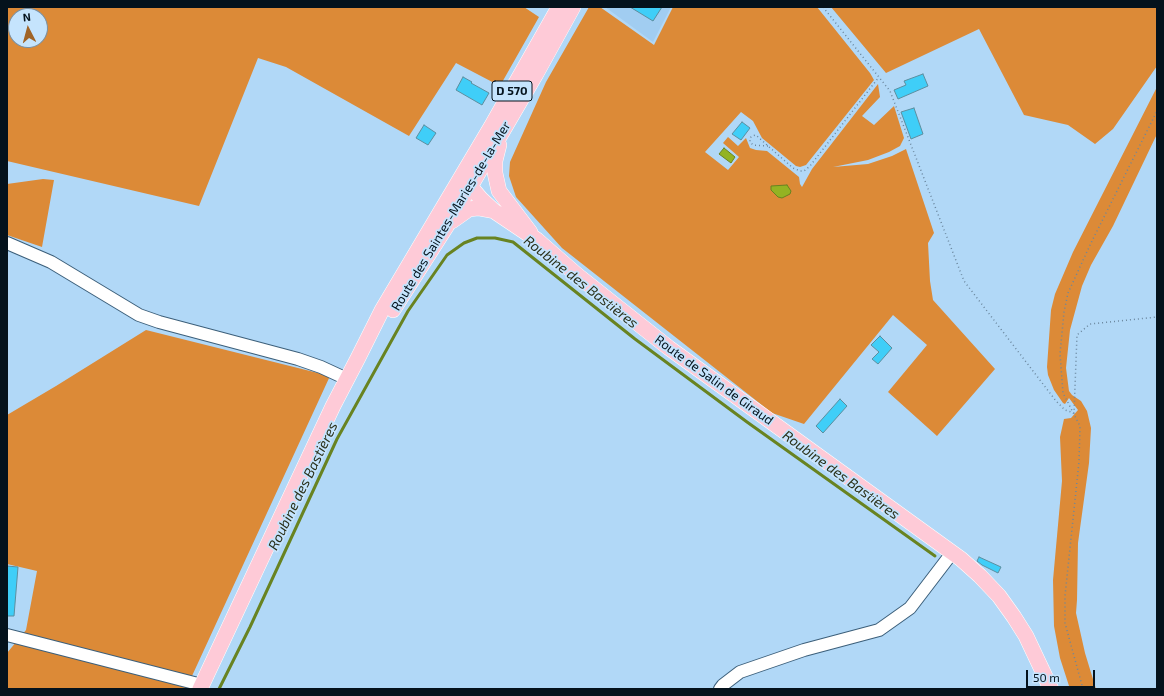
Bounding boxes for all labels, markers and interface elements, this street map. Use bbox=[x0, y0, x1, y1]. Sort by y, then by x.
north arrow bbox=[8, 8, 48, 48]
text: N bbox=[22, 10, 31, 23]
road number: D 570 bbox=[492, 81, 532, 101]
street label: Route des Saintes-Maries-de-la-Mer bbox=[388, 118, 514, 314]
water label: Roubine des Bastières bbox=[521, 232, 641, 332]
street label: Route de Salin de Giraud bbox=[652, 332, 776, 428]
water label: Roubine des Bastières bbox=[265, 419, 341, 553]
water label: Roubine des Bastières bbox=[779, 427, 903, 523]
scale bar bbox=[1028, 662, 1097, 688]
text: 50 m bbox=[1033, 670, 1060, 684]

